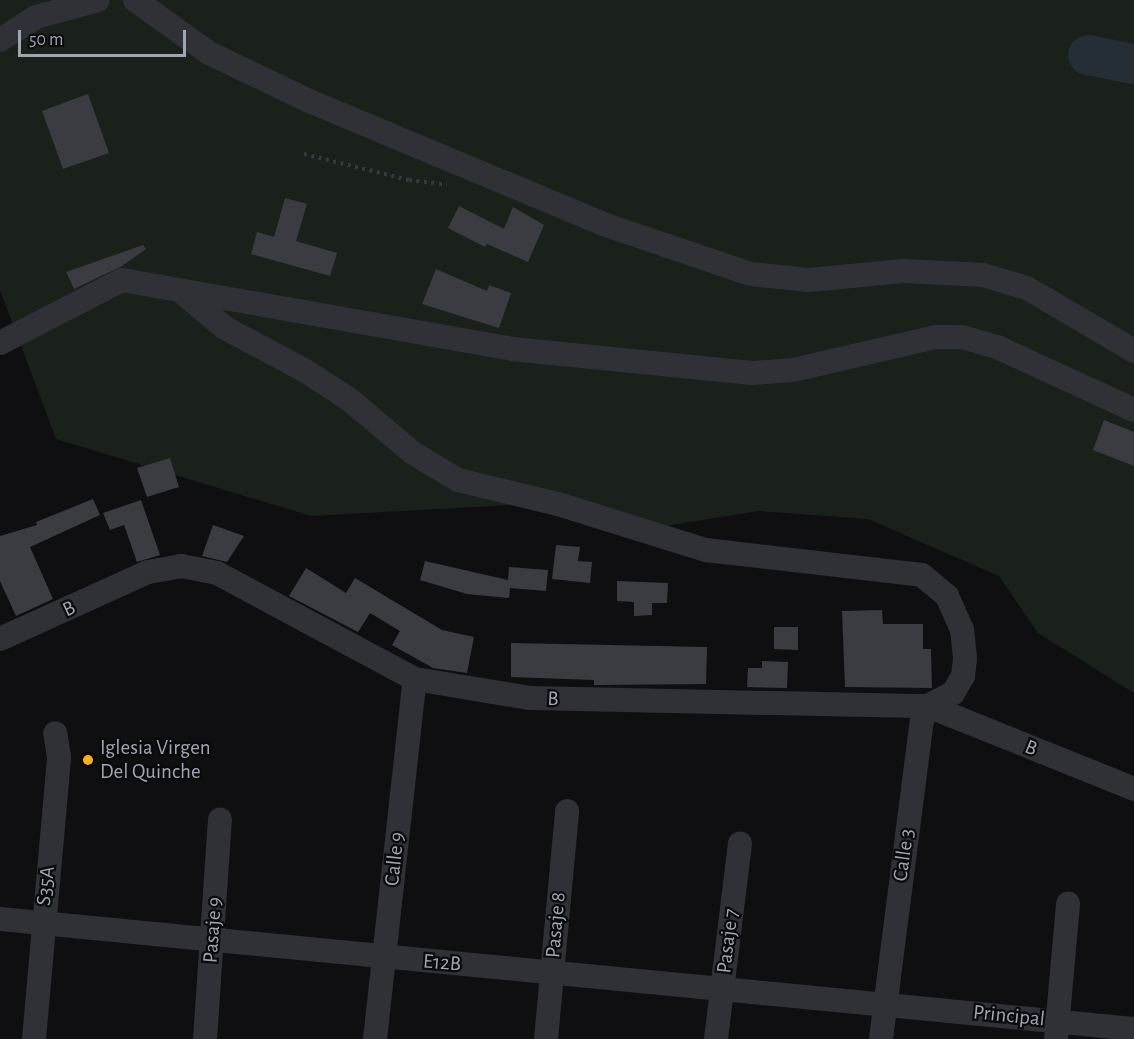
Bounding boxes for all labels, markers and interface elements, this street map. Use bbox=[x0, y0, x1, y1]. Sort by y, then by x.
scale bar bbox=[21, 18, 189, 56]
text: 50 m bbox=[29, 31, 63, 49]
street label: B bbox=[59, 595, 79, 623]
street label: B bbox=[547, 686, 559, 712]
street label: B bbox=[1021, 734, 1041, 762]
place label: Iglesia Virgen Del Quinche bbox=[100, 735, 211, 785]
marker: Iglesia Virgen Del Quinche bbox=[81, 753, 95, 767]
street label: Calle 3 bbox=[888, 827, 920, 883]
street label: Calle 9 bbox=[380, 831, 410, 887]
street label: S35A bbox=[31, 865, 61, 907]
street label: Pasaje 8 bbox=[541, 891, 571, 959]
street label: Pasaje 9 bbox=[198, 896, 228, 964]
street label: Pasaje 7 bbox=[712, 907, 744, 975]
street label: E12B bbox=[422, 949, 462, 977]
street label: Principal bbox=[972, 1000, 1046, 1032]

